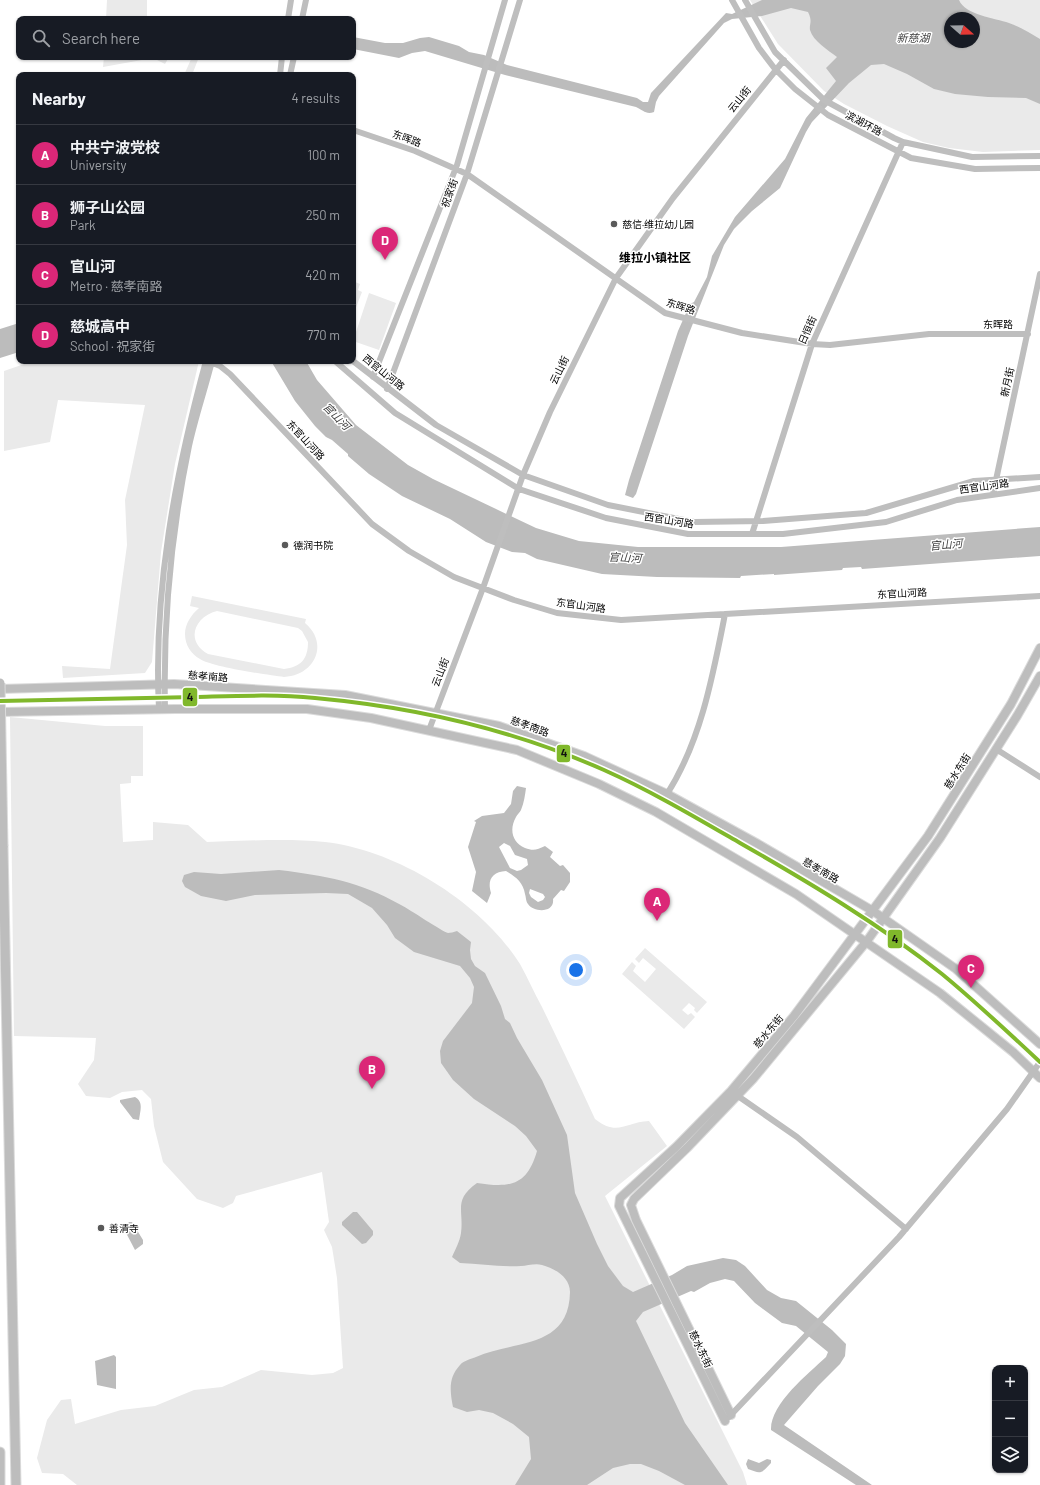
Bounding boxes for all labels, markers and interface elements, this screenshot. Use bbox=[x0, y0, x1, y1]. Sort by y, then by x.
north arrow bbox=[944, 12, 980, 48]
search box bbox=[16, 16, 356, 60]
icon: search bbox=[30, 27, 52, 49]
text: Search here bbox=[62, 29, 140, 47]
water label: 新慈湖 bbox=[897, 31, 931, 44]
street label: 云山街 bbox=[725, 84, 753, 114]
text: Nearby bbox=[32, 88, 86, 108]
text: 4 results bbox=[292, 90, 340, 106]
street label: 滨湖环路 bbox=[844, 108, 884, 138]
street label: 东晖路 bbox=[391, 127, 423, 149]
text: 中共宁波党校 bbox=[70, 138, 160, 156]
text: A bbox=[41, 147, 49, 163]
text: 100 m bbox=[307, 147, 340, 163]
text: University bbox=[70, 157, 127, 173]
street label: 祝家街 bbox=[438, 177, 460, 209]
text: 狮子山公园 bbox=[70, 198, 145, 216]
text: B bbox=[41, 207, 49, 223]
text: 250 m bbox=[306, 207, 340, 223]
text: Park bbox=[70, 217, 96, 233]
place label: 慈信·维拉幼儿园 bbox=[622, 218, 694, 230]
marker: 慈信·维拉幼儿园 bbox=[609, 219, 619, 229]
pin: D bbox=[372, 227, 398, 260]
district label: 维拉小镇社区 bbox=[619, 250, 691, 264]
text: 官山河 bbox=[70, 257, 115, 275]
text: C bbox=[41, 267, 49, 283]
text: 420 m bbox=[305, 267, 340, 283]
text: Metro · 慈孝南路 bbox=[70, 278, 163, 294]
street label: 东晖路 bbox=[665, 296, 697, 316]
street label: 日恒街 bbox=[796, 314, 818, 346]
text: 慈城高中 bbox=[70, 317, 130, 335]
street label: 东晖路 bbox=[983, 318, 1013, 330]
text: D bbox=[41, 327, 49, 343]
text: 770 m bbox=[307, 327, 340, 343]
text: School · 祝家街 bbox=[70, 338, 155, 354]
street label: 西官山河路 bbox=[361, 352, 407, 392]
street label: 云山街 bbox=[547, 354, 571, 386]
street label: 新月街 bbox=[998, 366, 1016, 398]
water label: 官山河 bbox=[321, 400, 355, 434]
street label: 东官山河路 bbox=[285, 418, 327, 462]
street label: 西官山河路 bbox=[958, 477, 1010, 495]
street label: 西官山河路 bbox=[643, 510, 695, 530]
water label: 官山河 bbox=[929, 536, 965, 552]
place label: 德润书院 bbox=[293, 539, 333, 551]
marker: 德润书院 bbox=[280, 540, 290, 550]
water label: 官山河 bbox=[608, 550, 644, 564]
street label: 东官山河路 bbox=[877, 586, 927, 600]
street label: 东官山河路 bbox=[555, 596, 607, 614]
street label: 云山街 bbox=[429, 656, 451, 688]
street label: 慈孝南路 bbox=[188, 669, 228, 683]
line badge: 4 bbox=[182, 687, 198, 707]
text: 4 bbox=[187, 690, 194, 703]
street label: 慈孝南路 bbox=[509, 714, 551, 738]
line badge: 4 bbox=[556, 744, 571, 763]
text: 4 bbox=[561, 746, 568, 759]
street label: 慈水东街 bbox=[941, 751, 973, 791]
street label: 慈孝南路 bbox=[801, 855, 841, 885]
pin: A bbox=[644, 888, 670, 921]
line badge: 4 bbox=[887, 929, 903, 949]
text: 4 bbox=[892, 932, 899, 945]
pin: C bbox=[958, 955, 984, 988]
your location bbox=[566, 960, 586, 980]
street label: 慈水东街 bbox=[751, 1012, 785, 1050]
pin: B bbox=[359, 1056, 385, 1089]
place label: 善清寺 bbox=[109, 1222, 139, 1234]
marker: 善清寺 bbox=[96, 1223, 106, 1233]
street label: 慈水东街 bbox=[687, 1328, 715, 1370]
map controls bbox=[992, 1365, 1028, 1473]
button: + bbox=[992, 1365, 1028, 1401]
button: − bbox=[992, 1401, 1028, 1437]
button: layers bbox=[992, 1437, 1028, 1473]

